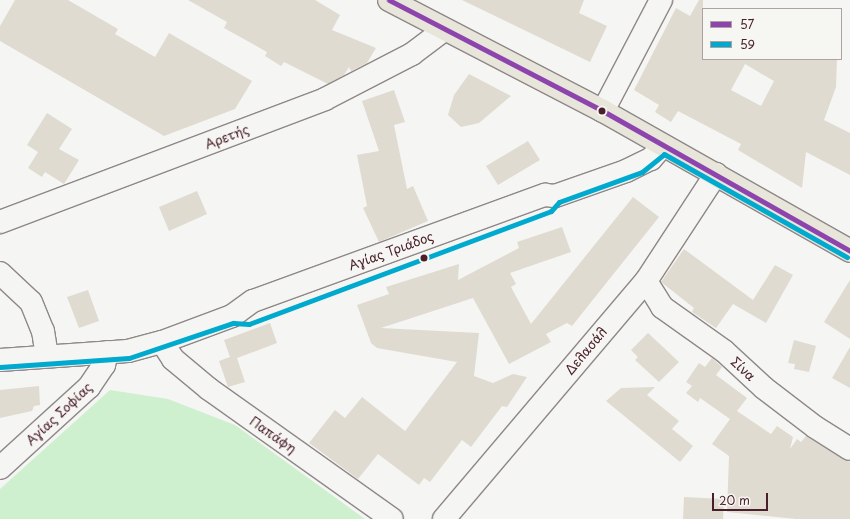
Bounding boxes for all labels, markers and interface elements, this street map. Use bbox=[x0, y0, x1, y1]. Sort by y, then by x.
legend bbox=[702, 8, 842, 60]
text: 57 bbox=[740, 15, 754, 33]
text: 59 bbox=[740, 35, 755, 53]
unlabelled marker bbox=[597, 106, 607, 116]
street label: Αρετής bbox=[203, 121, 251, 153]
street label: Αγίας Τριάδος bbox=[346, 228, 436, 274]
unlabelled marker bbox=[419, 253, 429, 263]
street label: Δελασάλ bbox=[562, 324, 610, 378]
street label: Σίνα bbox=[728, 354, 758, 384]
street label: Αγίας Σοφίας bbox=[23, 379, 95, 449]
street label: Παπάφη bbox=[247, 413, 299, 457]
scale bar bbox=[714, 485, 770, 511]
text: 20 m bbox=[719, 491, 750, 509]

